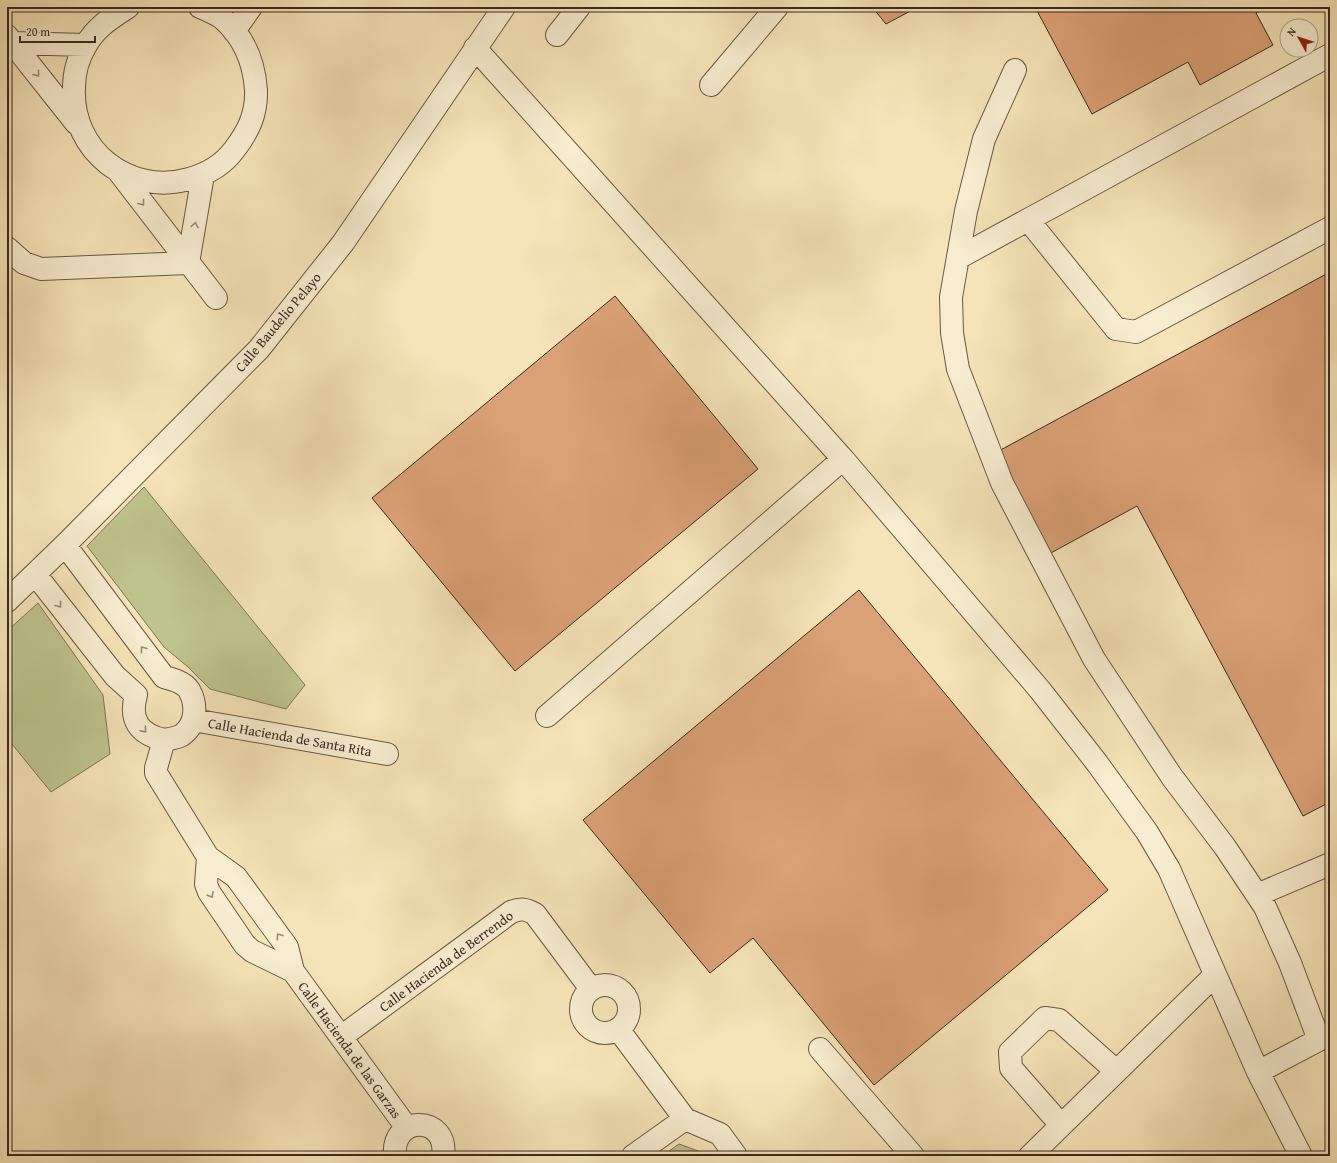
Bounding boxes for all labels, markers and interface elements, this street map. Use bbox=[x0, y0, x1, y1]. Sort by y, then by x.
scale bar bbox=[20, 18, 95, 44]
north arrow bbox=[1279, 18, 1319, 58]
text: 20 m bbox=[26, 23, 50, 40]
text: N bbox=[1283, 23, 1300, 40]
one-way arrow bbox=[32, 69, 39, 76]
one-way arrow bbox=[138, 199, 145, 206]
one-way arrow bbox=[190, 222, 198, 228]
street label: Calle Baudelio Pelayo bbox=[230, 268, 326, 376]
one-way arrow bbox=[54, 600, 61, 607]
one-way arrow bbox=[140, 646, 148, 653]
street label: Calle Hacienda de Santa Rita bbox=[207, 713, 374, 761]
one-way arrow bbox=[139, 726, 146, 733]
one-way arrow bbox=[207, 891, 214, 898]
street label: Calle Hacienda de Berrendo bbox=[375, 905, 517, 1017]
one-way arrow bbox=[277, 933, 284, 940]
street label: Calle Hacienda de las Garzas bbox=[294, 978, 406, 1122]

